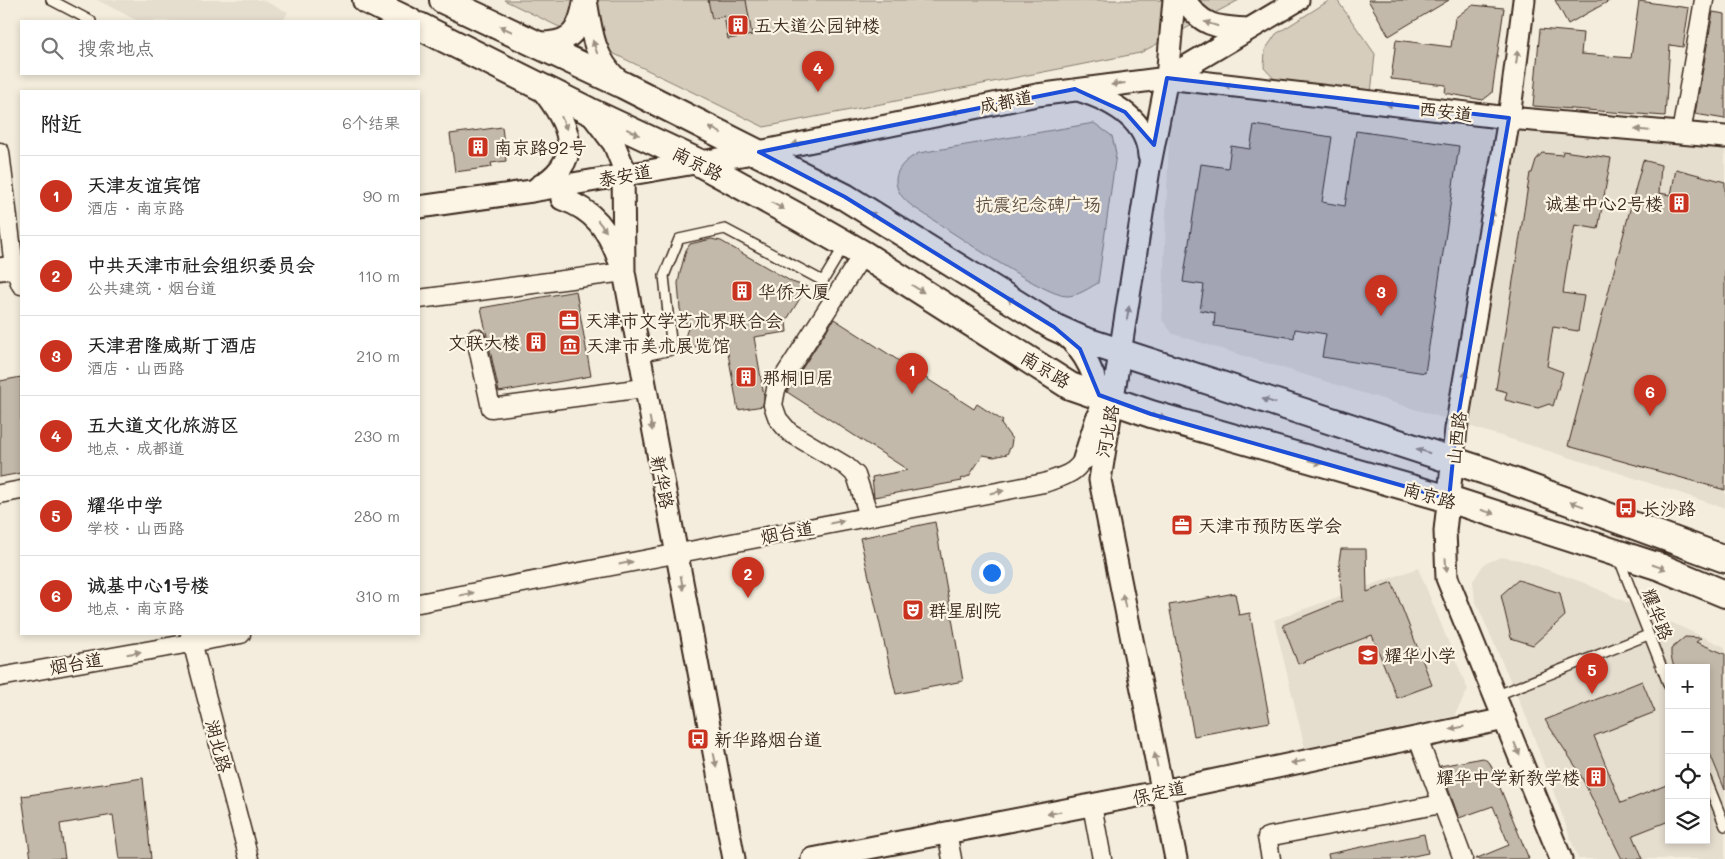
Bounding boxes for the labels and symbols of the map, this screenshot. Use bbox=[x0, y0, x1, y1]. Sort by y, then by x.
building icon: 五大道公园钟楼 bbox=[726, 13, 750, 37]
place label: 五大道公园钟楼 bbox=[754, 13, 880, 37]
one-way arrow bbox=[1203, 19, 1218, 27]
one-way arrow bbox=[499, 25, 513, 33]
one-way arrow bbox=[591, 39, 599, 54]
one-way arrow bbox=[1513, 48, 1521, 64]
pin: 4 bbox=[802, 51, 834, 92]
one-way arrow bbox=[1110, 80, 1126, 88]
one-way arrow bbox=[1223, 82, 1239, 90]
street label: 成都道 bbox=[977, 84, 1035, 118]
street label: 西安道 bbox=[1418, 96, 1474, 126]
one-way arrow bbox=[1385, 100, 1401, 108]
one-way arrow bbox=[950, 107, 966, 115]
one-way arrow bbox=[560, 116, 568, 130]
one-way arrow bbox=[708, 126, 722, 134]
one-way arrow bbox=[1633, 126, 1649, 134]
one-way arrow bbox=[626, 128, 640, 136]
building icon: 南京路92号 bbox=[466, 135, 490, 159]
place label: 南京路92号 bbox=[494, 135, 587, 159]
one-way arrow bbox=[791, 139, 806, 147]
street label: 南京路 bbox=[668, 140, 728, 186]
street label: 泰安道 bbox=[596, 158, 654, 192]
place label: 诚基中心2号楼 bbox=[1545, 191, 1663, 215]
building icon: 诚基中心2号楼 bbox=[1667, 191, 1691, 215]
park label: 抗震纪念碑广场 bbox=[975, 192, 1101, 216]
one-way arrow bbox=[770, 202, 785, 210]
one-way arrow bbox=[1488, 209, 1496, 225]
one-way arrow bbox=[868, 211, 881, 220]
one-way arrow bbox=[596, 219, 607, 232]
pin: 3 bbox=[1365, 275, 1397, 316]
building icon: 华侨大厦 bbox=[730, 279, 754, 303]
place label: 华侨大厦 bbox=[758, 279, 830, 303]
one-way arrow bbox=[911, 284, 924, 293]
one-way arrow bbox=[1006, 297, 1019, 306]
one-way arrow bbox=[1124, 304, 1132, 320]
office icon: 天津市文学艺术界联合会 bbox=[557, 308, 581, 332]
place label: 天津市文学艺术界联合会 bbox=[585, 308, 783, 332]
place label: 文联大楼 bbox=[448, 330, 520, 354]
building icon: 文联大楼 bbox=[524, 330, 548, 354]
museum icon: 天津市美术展览馆 bbox=[558, 333, 582, 357]
place label: 天津市美术展览馆 bbox=[586, 333, 730, 357]
street label: 南京路 bbox=[1017, 345, 1075, 393]
pin: 1 bbox=[896, 353, 928, 394]
building icon: 那桐旧居 bbox=[734, 365, 758, 389]
place label: 那桐旧居 bbox=[762, 365, 834, 389]
one-way arrow bbox=[1461, 369, 1469, 385]
pin: 6 bbox=[1634, 375, 1666, 416]
one-way arrow bbox=[1261, 397, 1276, 404]
street label: 河北路 bbox=[1090, 402, 1124, 460]
street label: 山西路 bbox=[1441, 410, 1471, 466]
one-way arrow bbox=[1152, 413, 1167, 421]
one-way arrow bbox=[647, 416, 655, 431]
one-way arrow bbox=[1416, 447, 1431, 454]
street label: 新华路 bbox=[646, 453, 680, 511]
one-way arrow bbox=[1307, 458, 1323, 466]
street label: 南京路 bbox=[1401, 476, 1459, 514]
one-way arrow bbox=[989, 487, 1005, 495]
bus stop icon: 长沙路 bbox=[1614, 496, 1638, 520]
place label: 长沙路 bbox=[1642, 496, 1696, 520]
one-way arrow bbox=[1569, 500, 1584, 508]
one-way arrow bbox=[1480, 509, 1495, 517]
office icon: 天津市预防医学会 bbox=[1170, 513, 1194, 537]
place label: 天津市预防医学会 bbox=[1198, 513, 1342, 537]
street label: 烟台道 bbox=[758, 515, 816, 549]
one-way arrow bbox=[830, 518, 846, 526]
pin: 2 bbox=[732, 557, 764, 598]
one-way arrow bbox=[1443, 558, 1451, 574]
one-way arrow bbox=[619, 559, 635, 567]
your location bbox=[979, 560, 1005, 586]
one-way arrow bbox=[1652, 563, 1667, 571]
one-way arrow bbox=[679, 575, 687, 591]
street label: 耀华路 bbox=[1637, 584, 1679, 644]
one-way arrow bbox=[459, 590, 474, 598]
one-way arrow bbox=[1119, 592, 1127, 608]
theatre icon: 群星剧院 bbox=[901, 598, 925, 622]
place label: 群星剧院 bbox=[929, 598, 1001, 622]
school or university icon: 耀华小学 bbox=[1356, 643, 1380, 667]
place label: 耀华小学 bbox=[1384, 643, 1456, 667]
street label: 烟台道 bbox=[47, 646, 105, 680]
one-way arrow bbox=[126, 648, 142, 656]
pin: 5 bbox=[1576, 653, 1608, 694]
street label: 湖北路 bbox=[200, 717, 238, 775]
one-way arrow bbox=[1449, 725, 1465, 733]
bus stop icon: 新华路烟台道 bbox=[686, 727, 710, 751]
place label: 新华路烟台道 bbox=[714, 727, 822, 751]
one-way arrow bbox=[1513, 742, 1521, 757]
one-way arrow bbox=[1152, 752, 1160, 767]
one-way arrow bbox=[711, 753, 719, 769]
one-way arrow bbox=[1291, 758, 1306, 766]
place label: 耀华中学新教学楼 bbox=[1436, 765, 1580, 789]
building icon: 耀华中学新教学楼 bbox=[1584, 765, 1608, 789]
street label: 保定道 bbox=[1130, 775, 1188, 809]
one-way arrow bbox=[1045, 809, 1061, 817]

